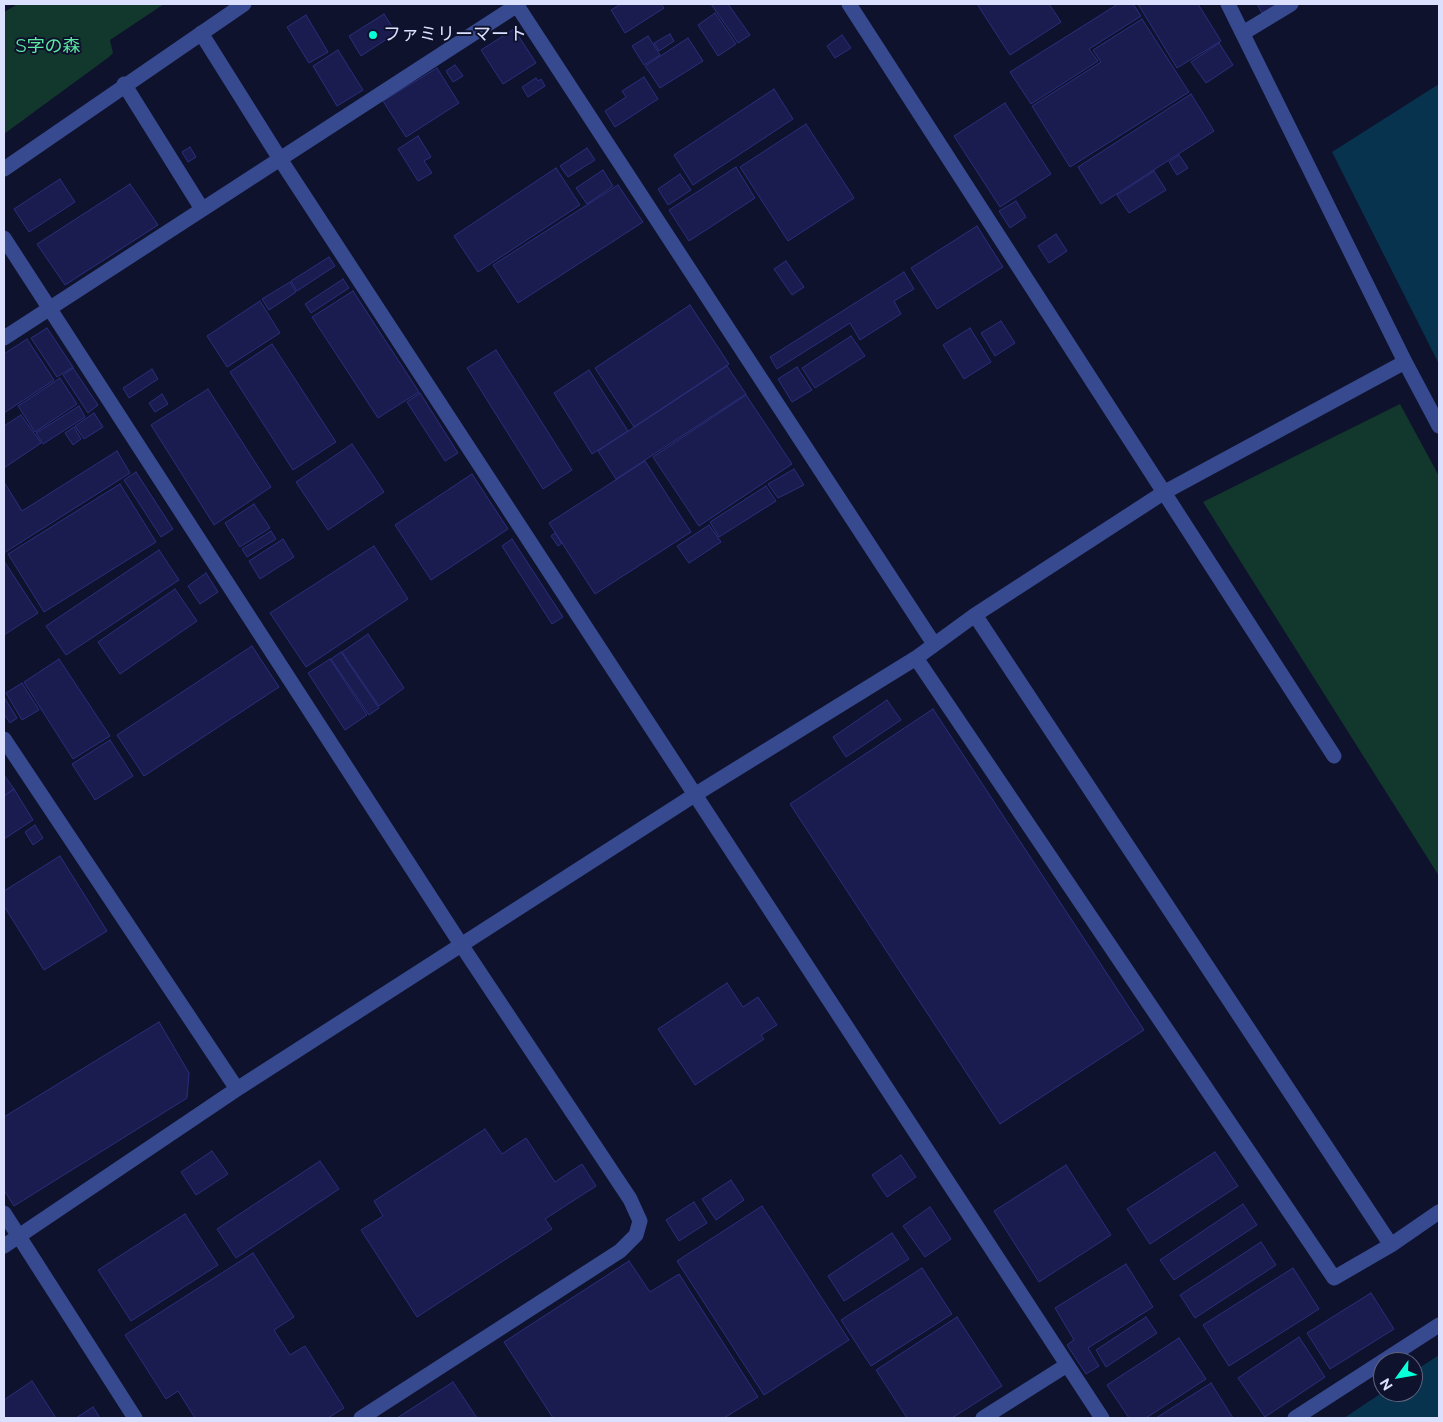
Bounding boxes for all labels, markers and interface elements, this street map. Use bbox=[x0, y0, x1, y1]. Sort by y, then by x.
place label: ファミリーマート bbox=[383, 24, 527, 46]
marker: ファミリーマート bbox=[367, 29, 379, 41]
park label: S字の森 bbox=[16, 36, 80, 58]
north arrow bbox=[1373, 1352, 1423, 1402]
text: N bbox=[1377, 1376, 1396, 1393]

